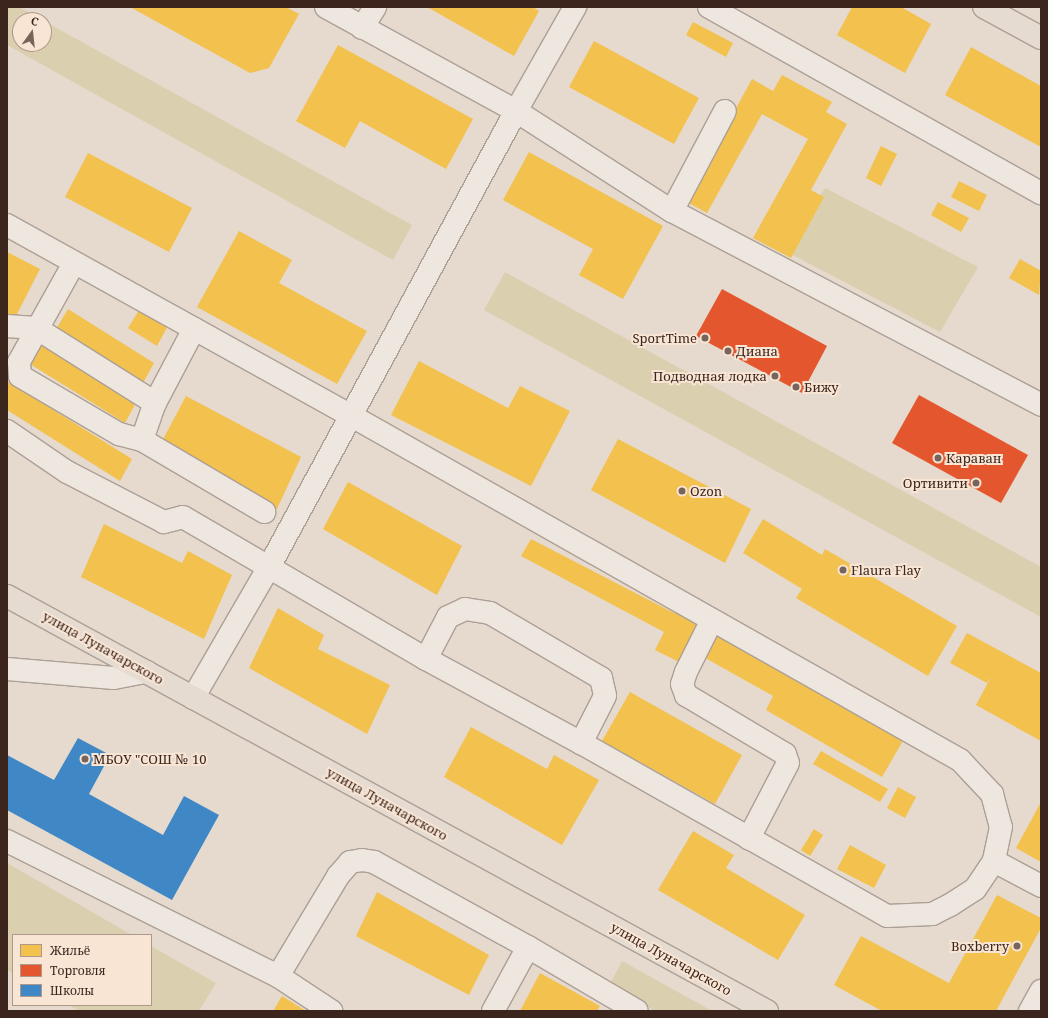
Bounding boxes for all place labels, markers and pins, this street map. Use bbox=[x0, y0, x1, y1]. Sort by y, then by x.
place label: SportTime bbox=[632, 330, 697, 346]
marker: SportTime bbox=[700, 333, 710, 343]
place label: Диана bbox=[736, 343, 778, 359]
marker: Диана bbox=[723, 346, 733, 356]
place label: Подводная лодка bbox=[653, 368, 767, 384]
marker: Подводная лодка bbox=[770, 371, 780, 381]
place label: Бижу bbox=[804, 379, 839, 395]
marker: Бижу bbox=[791, 382, 801, 392]
place label: Караван bbox=[946, 450, 1002, 466]
marker: Караван bbox=[933, 453, 943, 463]
place label: Ортивити bbox=[903, 475, 968, 491]
marker: Ортивити bbox=[971, 478, 981, 488]
place label: Ozon bbox=[690, 483, 722, 499]
marker: Ozon bbox=[677, 486, 687, 496]
place label: Flaura Flay bbox=[851, 562, 921, 578]
marker: Flaura Flay bbox=[838, 565, 848, 575]
place label: МБОУ "СОШ № 10 bbox=[93, 751, 207, 767]
marker: МБОУ "СОШ № 10 bbox=[80, 754, 90, 764]
place label: Boxberry bbox=[951, 938, 1009, 954]
marker: Boxberry bbox=[1012, 941, 1022, 951]

